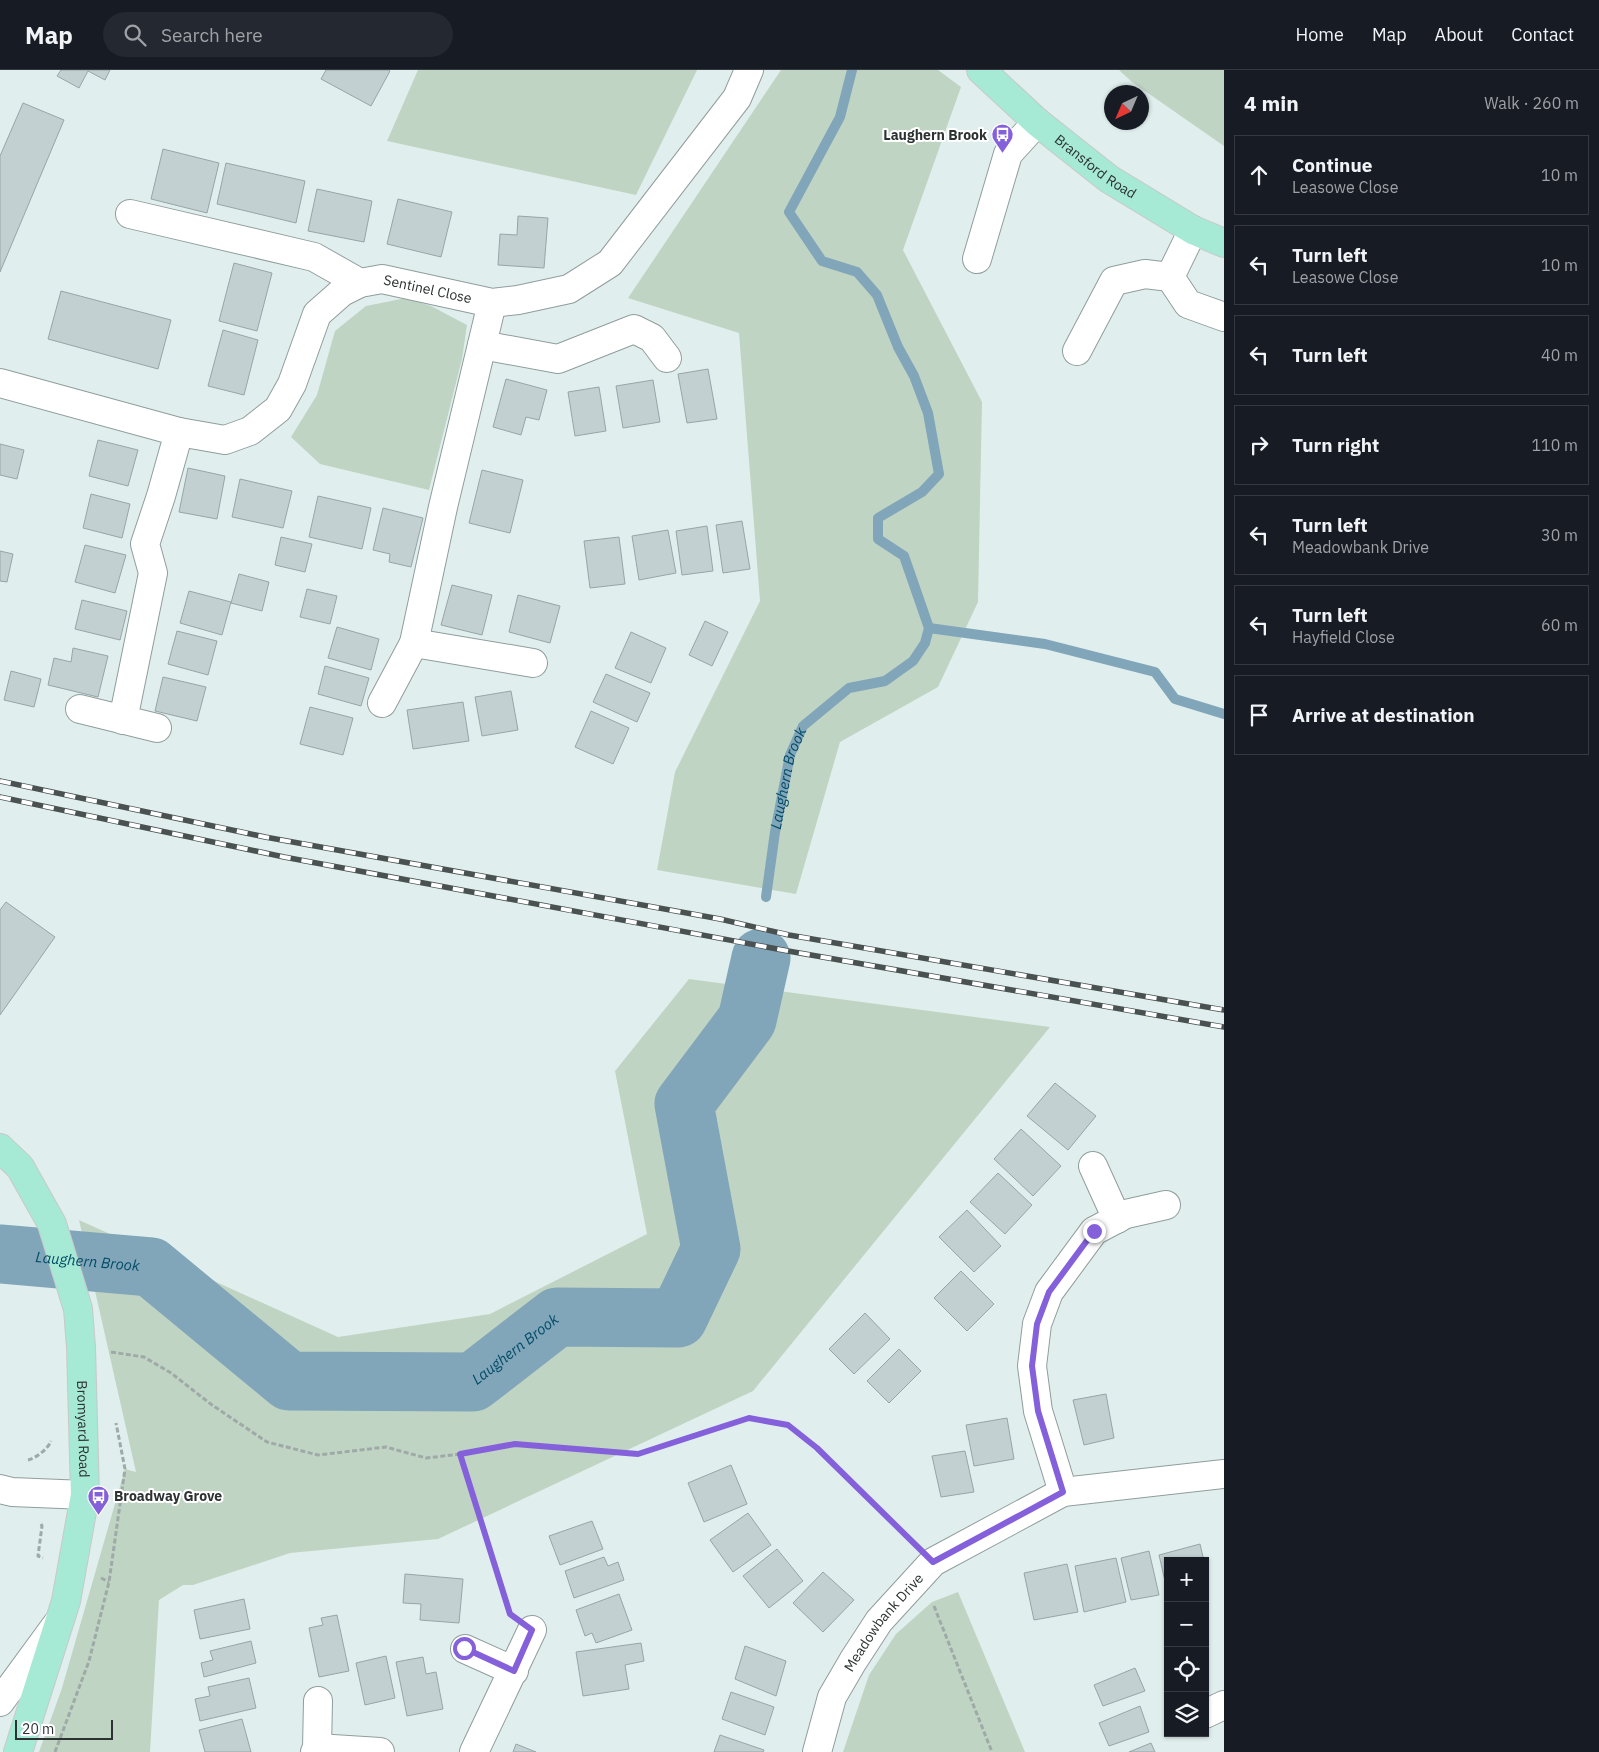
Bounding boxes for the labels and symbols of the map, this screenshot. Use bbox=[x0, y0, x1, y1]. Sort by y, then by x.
north arrow bbox=[1104, 85, 1149, 130]
bus stop icon: Laughern Brook bbox=[991, 123, 1015, 154]
place label: Laughern Brook bbox=[883, 126, 988, 144]
street label: Bransford Road bbox=[1051, 130, 1140, 203]
street label: Sentinel Close bbox=[382, 271, 474, 307]
water label: Laughern Brook bbox=[766, 724, 810, 831]
route end bbox=[1083, 1220, 1106, 1243]
water label: Laughern Brook bbox=[35, 1247, 141, 1275]
water label: Laughern Brook bbox=[468, 1309, 562, 1388]
street label: Bromyard Road bbox=[73, 1380, 94, 1478]
bus stop icon: Broadway Grove bbox=[86, 1484, 110, 1515]
place label: Broadway Grove bbox=[114, 1487, 222, 1505]
street label: Meadowbank Drive bbox=[840, 1569, 927, 1675]
route start bbox=[453, 1637, 476, 1660]
scale bar bbox=[15, 1717, 112, 1740]

